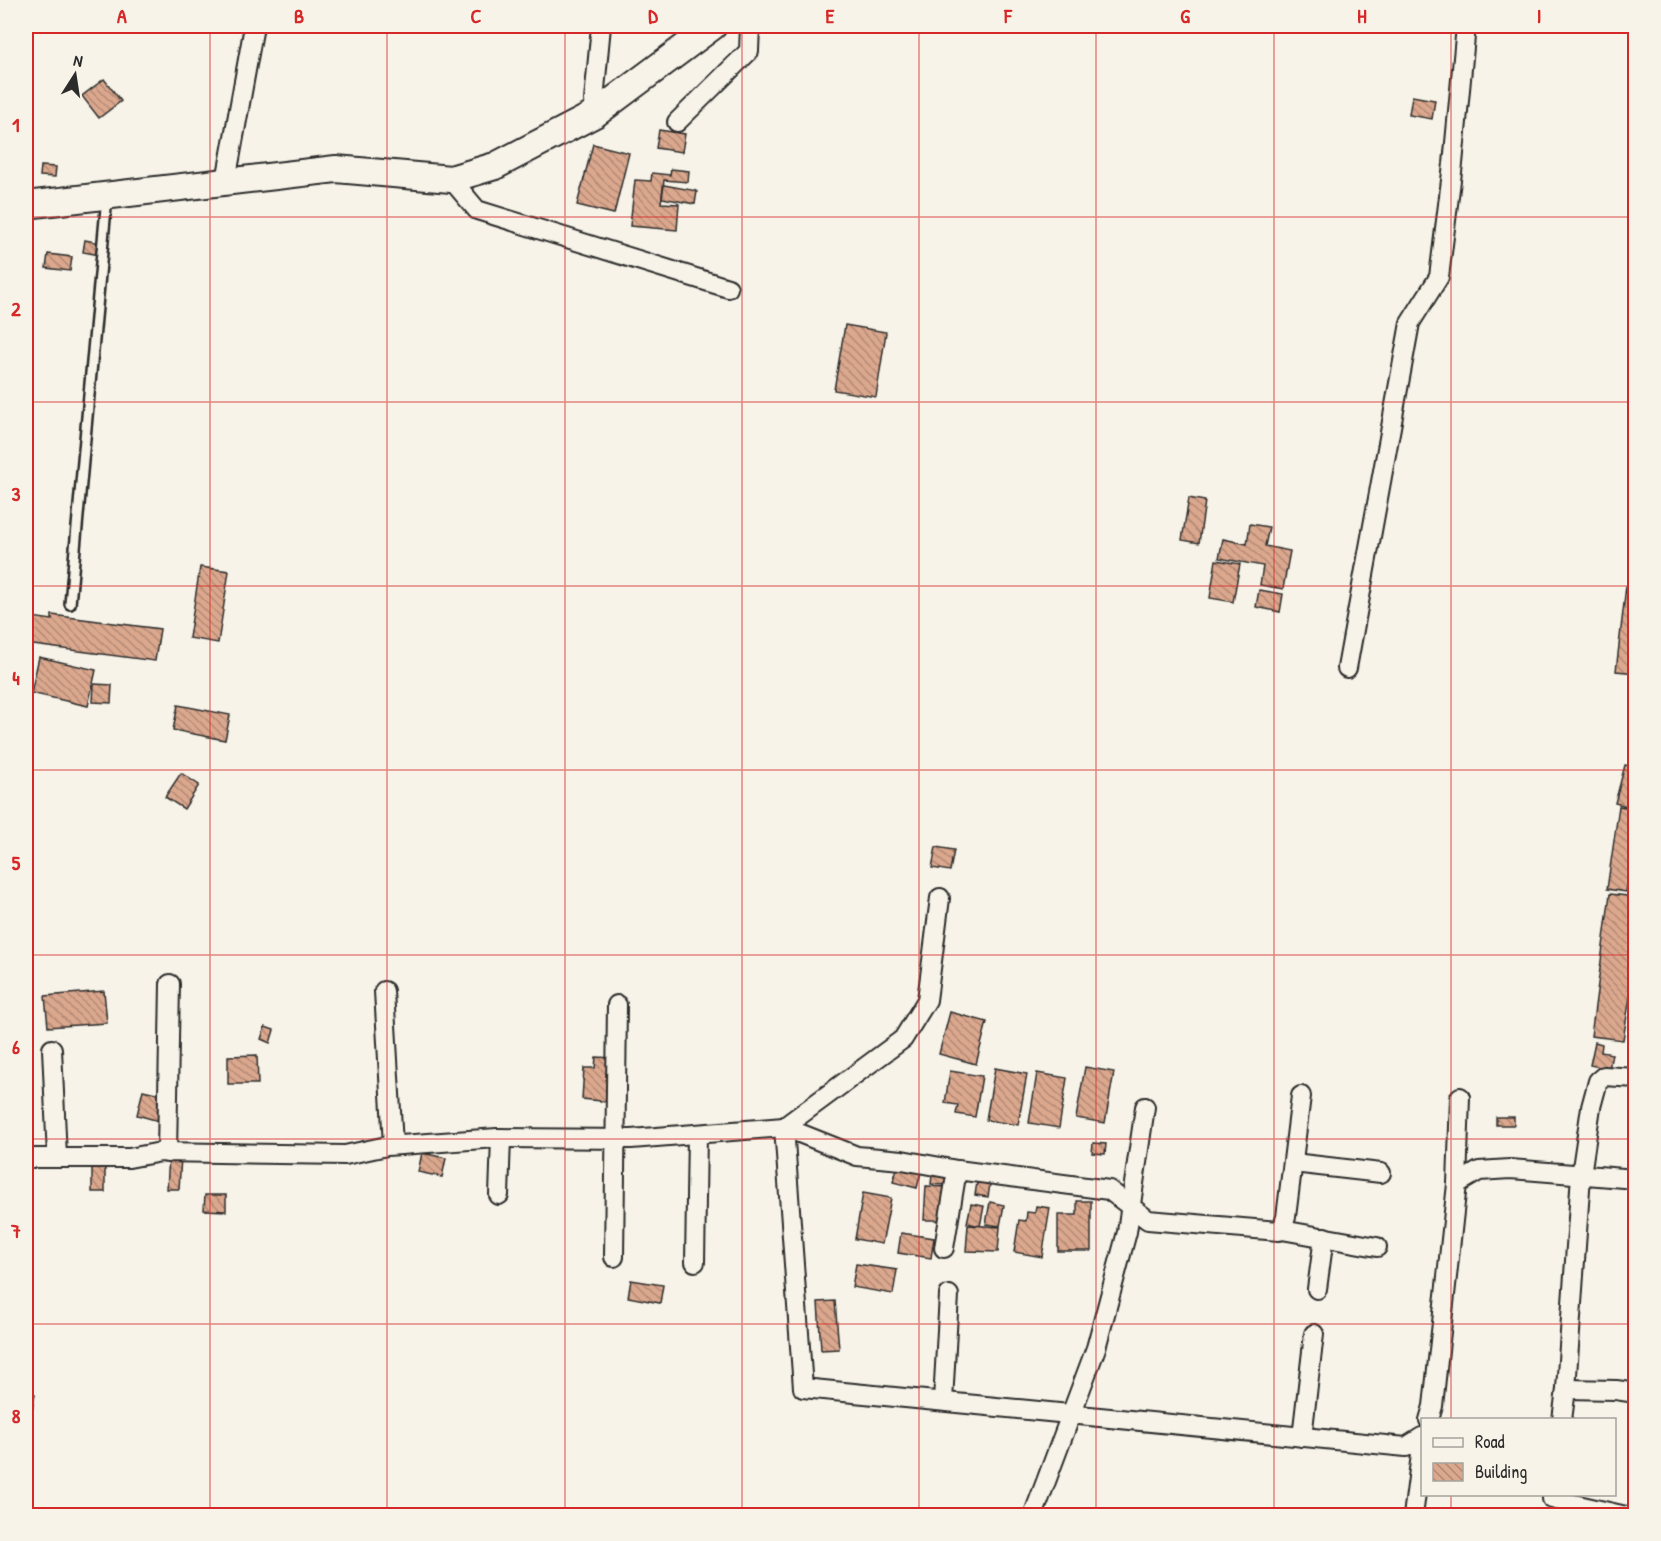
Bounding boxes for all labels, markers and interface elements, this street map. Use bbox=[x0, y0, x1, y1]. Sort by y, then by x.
text: A bbox=[117, 2, 127, 29]
text: B bbox=[294, 2, 304, 29]
text: C bbox=[471, 2, 482, 29]
text: D bbox=[648, 2, 658, 29]
text: E bbox=[826, 2, 835, 29]
text: F bbox=[1003, 2, 1013, 29]
text: G bbox=[1180, 2, 1190, 29]
text: H bbox=[1357, 2, 1367, 29]
text: I bbox=[1537, 2, 1541, 29]
north arrow bbox=[45, 45, 105, 105]
text: N bbox=[72, 49, 85, 72]
text: 1 bbox=[12, 111, 20, 138]
text: 2 bbox=[11, 295, 21, 322]
text: 3 bbox=[12, 480, 21, 507]
text: 4 bbox=[12, 664, 20, 691]
text: 5 bbox=[12, 849, 21, 876]
text: 6 bbox=[12, 1033, 20, 1060]
text: 7 bbox=[10, 1217, 21, 1244]
text: 8 bbox=[12, 1402, 21, 1429]
legend bbox=[1421, 1418, 1616, 1496]
text: Road bbox=[1475, 1429, 1505, 1454]
text: Building bbox=[1475, 1459, 1527, 1484]

